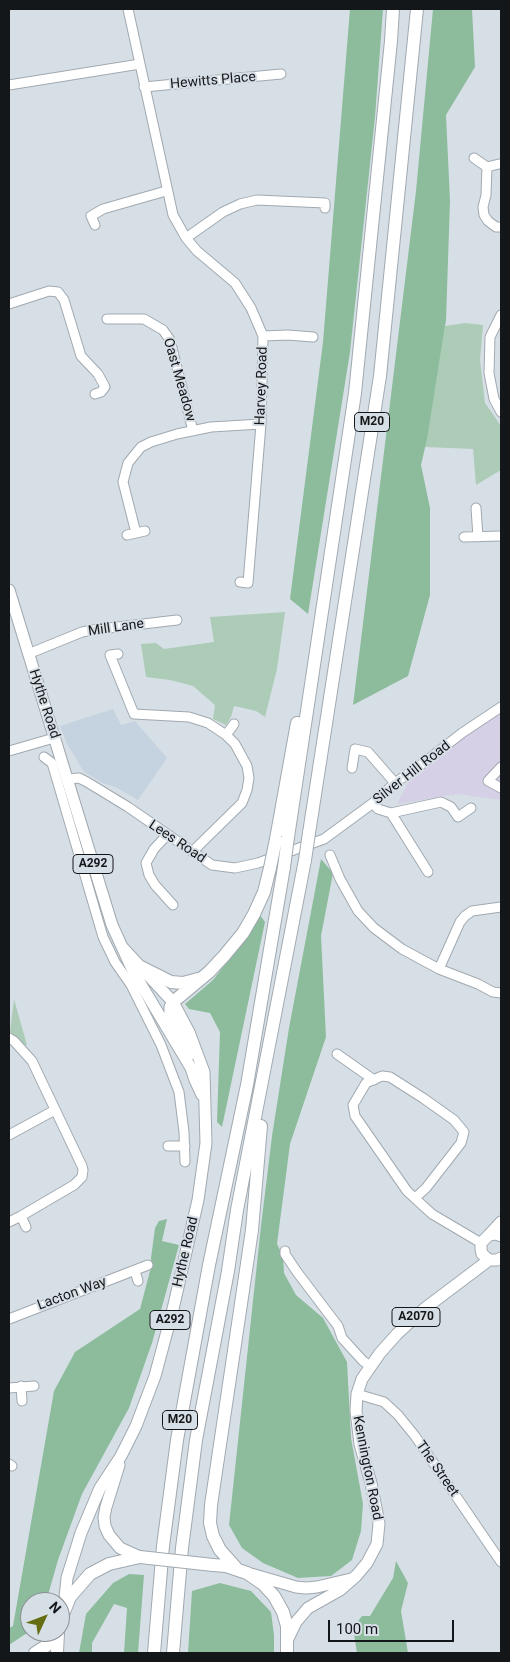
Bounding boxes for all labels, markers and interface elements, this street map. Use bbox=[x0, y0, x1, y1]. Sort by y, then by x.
street label: Hewitts Place bbox=[170, 69, 256, 93]
street label: Oast Meadow bbox=[159, 336, 199, 424]
street label: Harvey Road bbox=[252, 346, 272, 426]
road number: M20 bbox=[354, 412, 390, 432]
street label: Mill Lane bbox=[87, 616, 145, 640]
street label: Hythe Road bbox=[25, 667, 63, 741]
street label: Silver Hill Road bbox=[370, 738, 454, 808]
street label: Lees Road bbox=[145, 817, 209, 867]
road number: A292 bbox=[73, 854, 113, 874]
street label: Hythe Road bbox=[170, 1215, 202, 1289]
street label: Lacton Way bbox=[35, 1274, 109, 1314]
road number: A2070 bbox=[392, 1308, 440, 1326]
road number: A292 bbox=[150, 1310, 190, 1330]
road number: M20 bbox=[162, 1410, 198, 1430]
street label: Kennington Road bbox=[349, 1414, 385, 1522]
street label: The Street bbox=[412, 1438, 462, 1500]
north arrow bbox=[20, 1592, 70, 1642]
text: N bbox=[46, 1598, 64, 1617]
scale bar bbox=[330, 1610, 456, 1642]
text: 100 m bbox=[336, 1620, 378, 1638]

